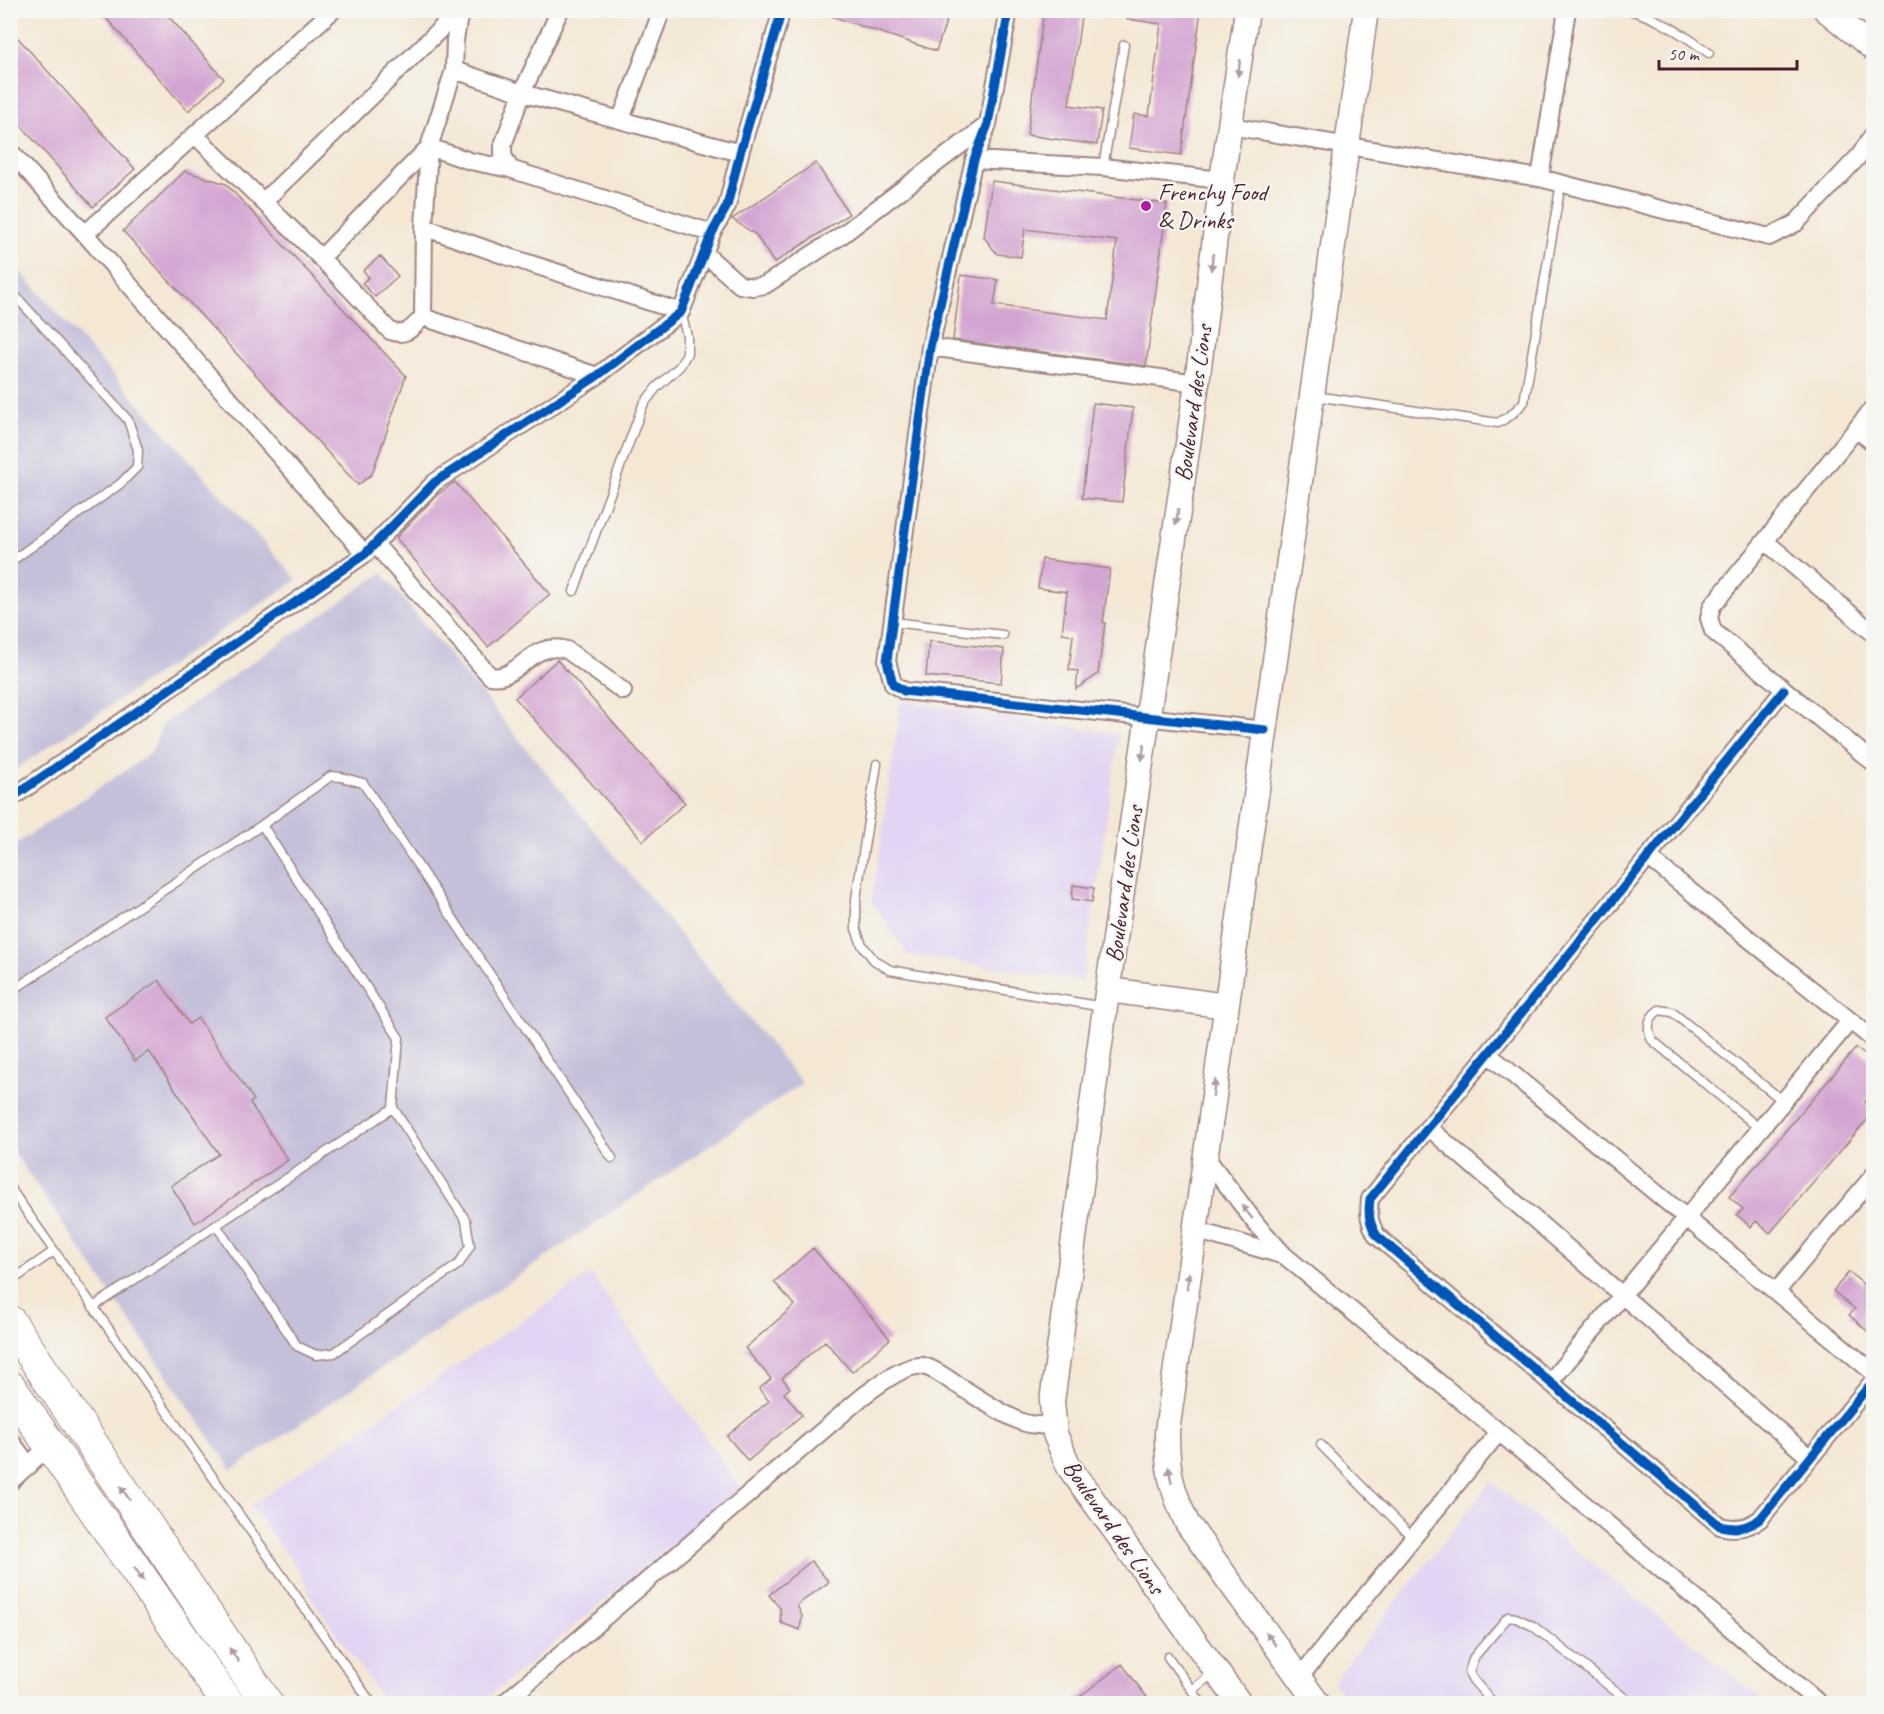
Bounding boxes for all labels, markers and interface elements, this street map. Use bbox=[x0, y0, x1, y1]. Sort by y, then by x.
scale bar bbox=[1659, 33, 1797, 71]
text: 50 m bbox=[1668, 43, 1701, 65]
one-way arrow bbox=[1234, 59, 1243, 78]
place label: Frenchy Food & Drinks bbox=[1158, 177, 1270, 235]
marker: Frenchy Food & Drinks bbox=[1139, 199, 1153, 213]
one-way arrow bbox=[1207, 252, 1217, 271]
street label: Boulevard des Lions bbox=[1167, 321, 1219, 483]
one-way arrow bbox=[1173, 508, 1182, 527]
one-way arrow bbox=[1138, 742, 1147, 761]
street label: Boulevard des Lions bbox=[1098, 802, 1150, 964]
one-way arrow bbox=[1210, 1079, 1219, 1098]
one-way arrow bbox=[1241, 1205, 1253, 1220]
one-way arrow bbox=[1183, 1272, 1192, 1291]
street label: Boulevard des Lions bbox=[1057, 1454, 1172, 1602]
one-way arrow bbox=[1165, 1465, 1174, 1484]
one-way arrow bbox=[120, 1485, 131, 1501]
one-way arrow bbox=[133, 1565, 144, 1582]
one-way arrow bbox=[1265, 1632, 1277, 1648]
one-way arrow bbox=[229, 1647, 240, 1663]

